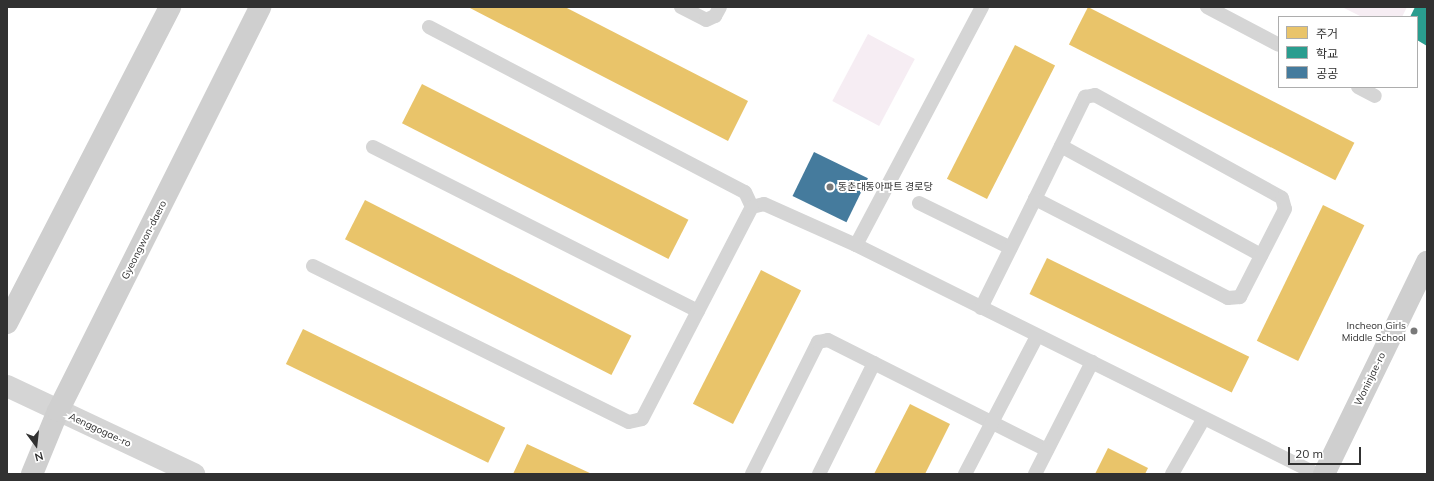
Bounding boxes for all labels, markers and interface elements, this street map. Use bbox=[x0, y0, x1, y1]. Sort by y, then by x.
legend bbox=[1278, 16, 1418, 88]
text: 주거 bbox=[1316, 26, 1338, 41]
text: 학교 bbox=[1316, 46, 1338, 61]
text: 공공 bbox=[1316, 66, 1338, 81]
place label: 동춘대동아파트 경로당 bbox=[838, 181, 933, 193]
marker: 동춘대동아파트 경로당 bbox=[825, 182, 835, 192]
street label: Gyeongwon-daero bbox=[119, 199, 169, 281]
place label: Incheon Girls Middle School bbox=[1342, 319, 1406, 342]
marker: Incheon Girls Middle School bbox=[1409, 326, 1419, 336]
street label: Woninjae-ro bbox=[1352, 350, 1388, 408]
street label: Aenggogae-ro bbox=[67, 410, 133, 450]
north arrow bbox=[16, 425, 56, 465]
scale bar bbox=[1290, 439, 1363, 465]
text: 20 m bbox=[1295, 446, 1323, 461]
text: N bbox=[33, 449, 45, 464]

